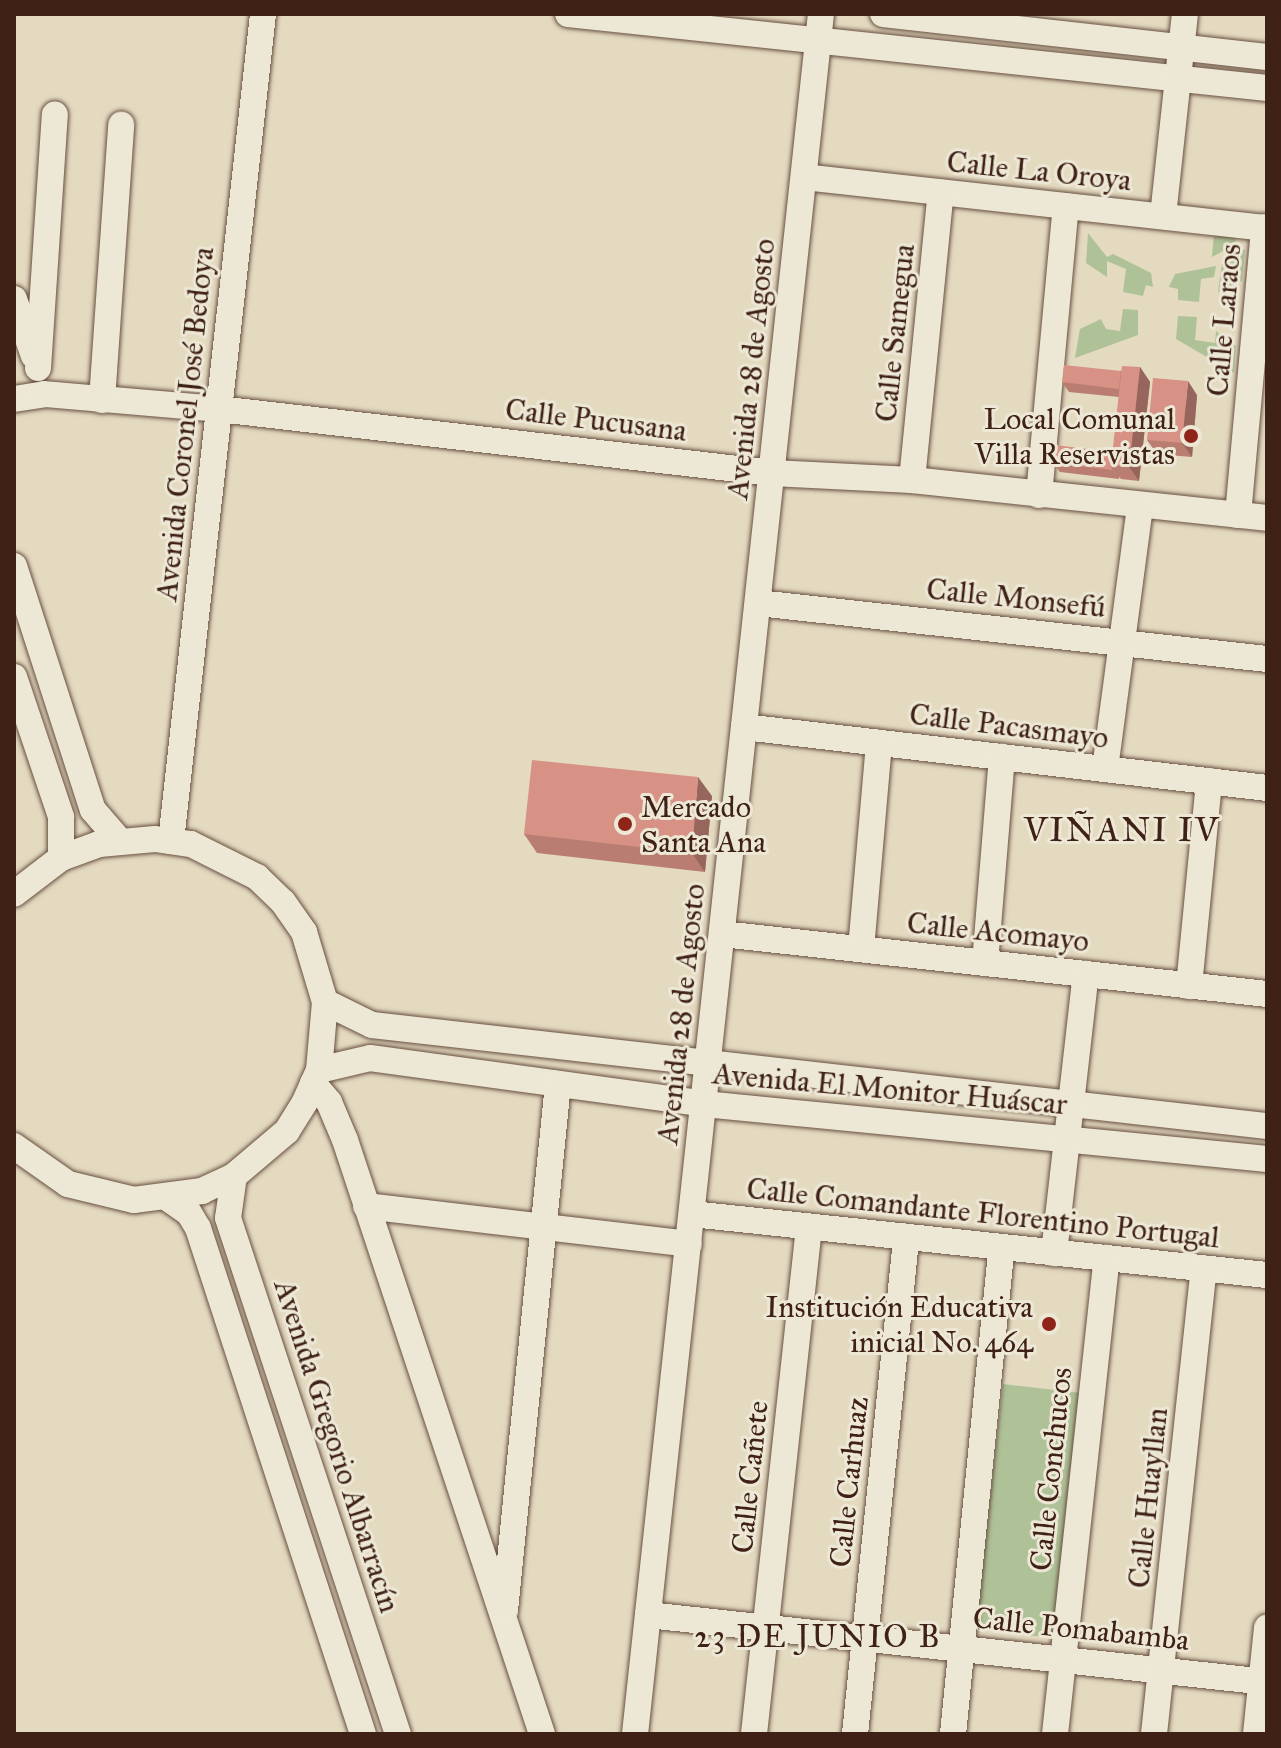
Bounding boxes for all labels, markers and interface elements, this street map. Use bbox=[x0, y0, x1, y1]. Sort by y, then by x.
street label: Calle La Oroya bbox=[945, 143, 1133, 199]
street label: Avenida 28 de Agosto bbox=[719, 237, 783, 501]
street label: Calle Samegua bbox=[868, 242, 922, 424]
street label: Calle Laraos bbox=[1199, 242, 1249, 398]
street label: Avenida Coronel José Bedoya bbox=[149, 245, 221, 603]
street label: Calle Pucusana bbox=[503, 391, 689, 449]
place label: Local Comunal Villa Reservistas bbox=[974, 401, 1175, 472]
marker: Local Comunal Villa Reservistas bbox=[1182, 427, 1200, 445]
street label: Calle Monsefú bbox=[925, 571, 1107, 625]
street label: Calle Pacasmayo bbox=[907, 696, 1111, 756]
place label: Mercado Santa Ana bbox=[641, 789, 766, 860]
district label: VIÑANI IV bbox=[1024, 810, 1220, 850]
marker: Mercado Santa Ana bbox=[616, 815, 634, 833]
street label: Avenida 28 de Agosto bbox=[649, 882, 713, 1146]
street label: Calle Acomayo bbox=[905, 905, 1091, 959]
street label: Avenida El Monitor Huáscar bbox=[711, 1056, 1069, 1122]
street label: Calle Comandante Florentino Portugal bbox=[745, 1170, 1221, 1256]
street label: Avenida Gregorio Albarracín bbox=[266, 1275, 408, 1617]
place label: Institución Educativa inicial No. 464 bbox=[765, 1289, 1033, 1360]
marker: Institución Educativa inicial No. 464 bbox=[1040, 1315, 1058, 1333]
street label: Calle Conchucos bbox=[1022, 1366, 1080, 1572]
street label: Calle Carhuaz bbox=[822, 1395, 876, 1569]
street label: Calle Cañete bbox=[724, 1399, 776, 1555]
street label: Calle Huayllan bbox=[1121, 1406, 1175, 1590]
street label: Calle Pomabamba bbox=[971, 1600, 1191, 1658]
district label: 23 DE JUNIO B bbox=[694, 1618, 942, 1656]

